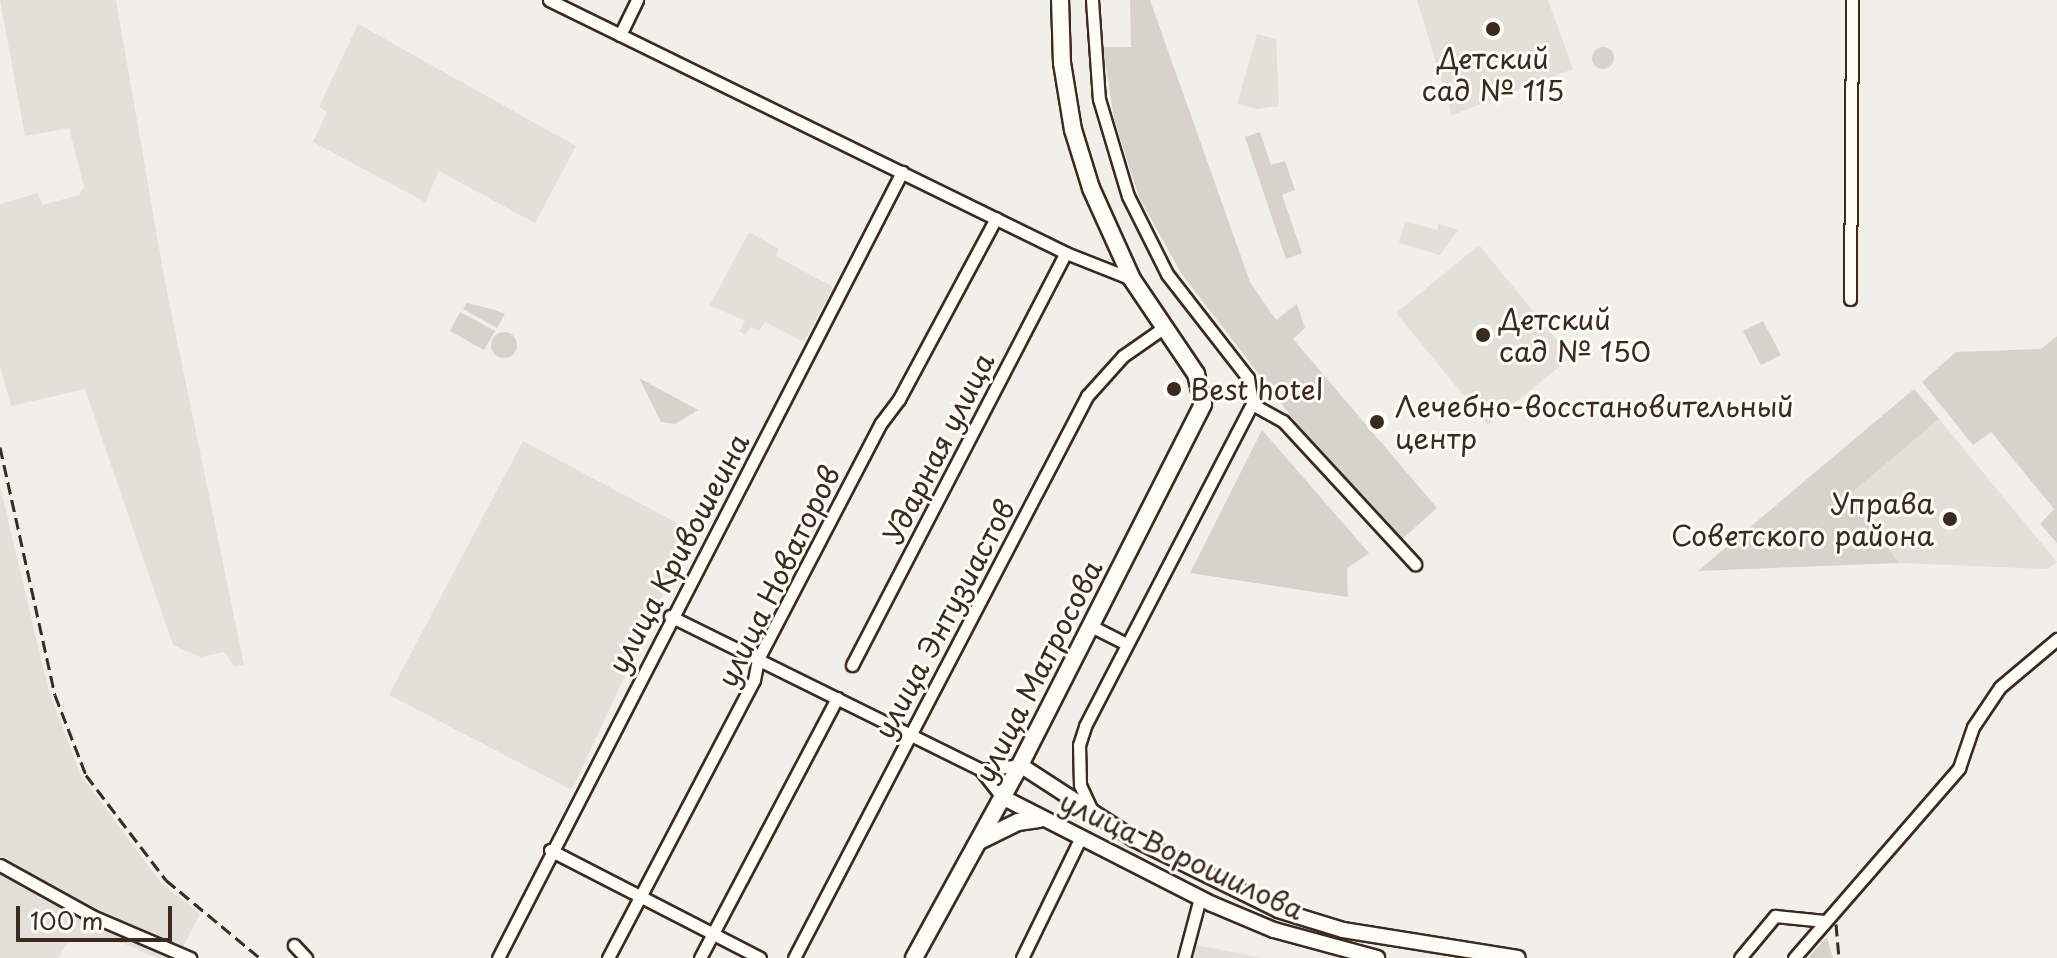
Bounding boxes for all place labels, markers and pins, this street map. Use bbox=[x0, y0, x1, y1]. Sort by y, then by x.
marker: Детский сад № 115 bbox=[1484, 20, 1502, 38]
place label: Детский сад № 115 bbox=[1422, 41, 1564, 107]
place label: Детский сад № 150 bbox=[1499, 302, 1651, 368]
marker: Детский сад № 150 bbox=[1474, 326, 1492, 344]
place label: Best hotel bbox=[1190, 372, 1323, 406]
marker: Best hotel bbox=[1165, 380, 1183, 398]
place label: Лечебно-восстановительный центр bbox=[1395, 389, 1794, 455]
marker: Лечебно-восстановительный центр bbox=[1366, 411, 1388, 433]
place label: Управа Советского района bbox=[1671, 486, 1934, 552]
marker: Управа Советского района bbox=[1941, 510, 1959, 528]

